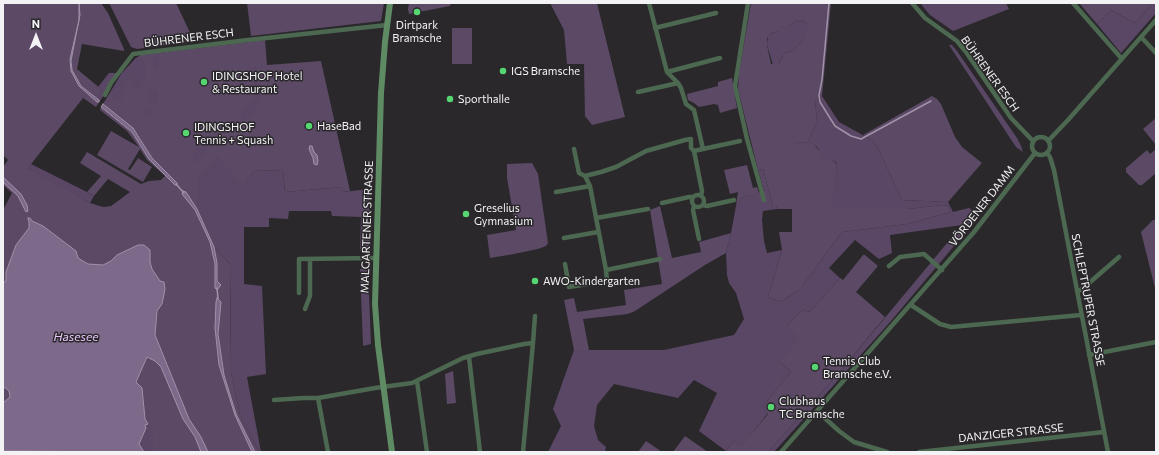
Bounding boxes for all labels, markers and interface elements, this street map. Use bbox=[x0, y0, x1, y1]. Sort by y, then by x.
marker: Dirtpark Bramsche bbox=[412, 7, 422, 17]
north arrow bbox=[16, 16, 56, 56]
text: N bbox=[32, 17, 40, 30]
place label: Dirtpark Bramsche bbox=[392, 18, 442, 44]
street label: BÜHRENER ESCH bbox=[143, 26, 235, 50]
street label: BÜHRENER ESCH bbox=[958, 34, 1022, 114]
place label: IGS Bramsche bbox=[511, 64, 580, 78]
marker: IGS Bramsche bbox=[498, 66, 508, 76]
place label: IDINGSHOF Hotel & Restaurant bbox=[212, 69, 302, 95]
marker: IDINGSHOF Hotel & Restaurant bbox=[199, 77, 209, 87]
place label: Sporthalle bbox=[458, 92, 510, 106]
marker: Sporthalle bbox=[445, 94, 455, 104]
place label: HaseBad bbox=[317, 119, 361, 133]
place label: IDINGSHOF Tennis + Squash bbox=[194, 120, 273, 146]
marker: HaseBad bbox=[304, 121, 314, 131]
marker: IDINGSHOF Tennis + Squash bbox=[181, 128, 191, 138]
street label: MALGARTENER STRASSE bbox=[358, 160, 376, 294]
street label: VÖRDENER DAMM bbox=[946, 163, 1018, 249]
place label: Greselius Gymnasium bbox=[474, 201, 533, 227]
marker: Greselius Gymnasium bbox=[461, 209, 471, 219]
street label: SCHLEPTRUPER STRASSE bbox=[1069, 233, 1107, 367]
place label: AWO-Kindergarten bbox=[543, 274, 640, 288]
marker: AWO-Kindergarten bbox=[530, 276, 540, 286]
water label: Hasesee bbox=[53, 330, 99, 344]
place label: Tennis Club Bramsche e.V. bbox=[823, 354, 892, 380]
marker: Tennis Club Bramsche e.V. bbox=[810, 362, 820, 372]
place label: Clubhaus TC Bramsche bbox=[779, 394, 845, 420]
marker: Clubhaus TC Bramsche bbox=[766, 402, 776, 412]
street label: DANZIGER STRASSE bbox=[958, 421, 1064, 445]

